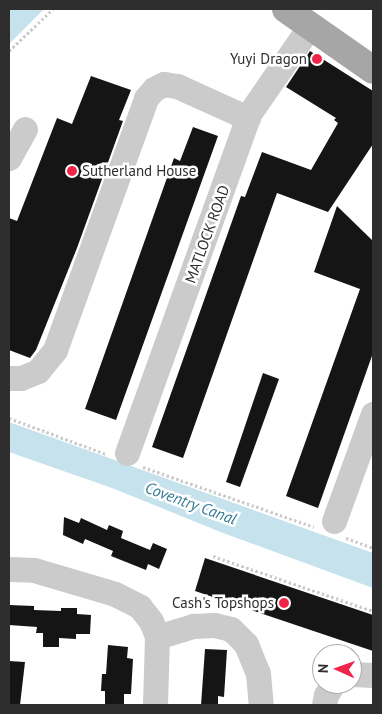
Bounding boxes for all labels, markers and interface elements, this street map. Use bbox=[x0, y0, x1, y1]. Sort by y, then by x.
place label: Yuyi Dragon bbox=[230, 50, 307, 68]
marker: Yuyi Dragon bbox=[311, 53, 323, 65]
place label: Sutherland House bbox=[82, 162, 196, 180]
marker: Sutherland House bbox=[66, 165, 78, 177]
street label: MATLOCK ROAD bbox=[181, 182, 233, 286]
water label: Coventry Canal bbox=[142, 478, 240, 528]
place label: Cash's Topshops bbox=[172, 594, 274, 612]
marker: Cash's Topshops bbox=[278, 597, 290, 609]
north arrow bbox=[312, 644, 362, 694]
text: N bbox=[314, 664, 332, 673]

